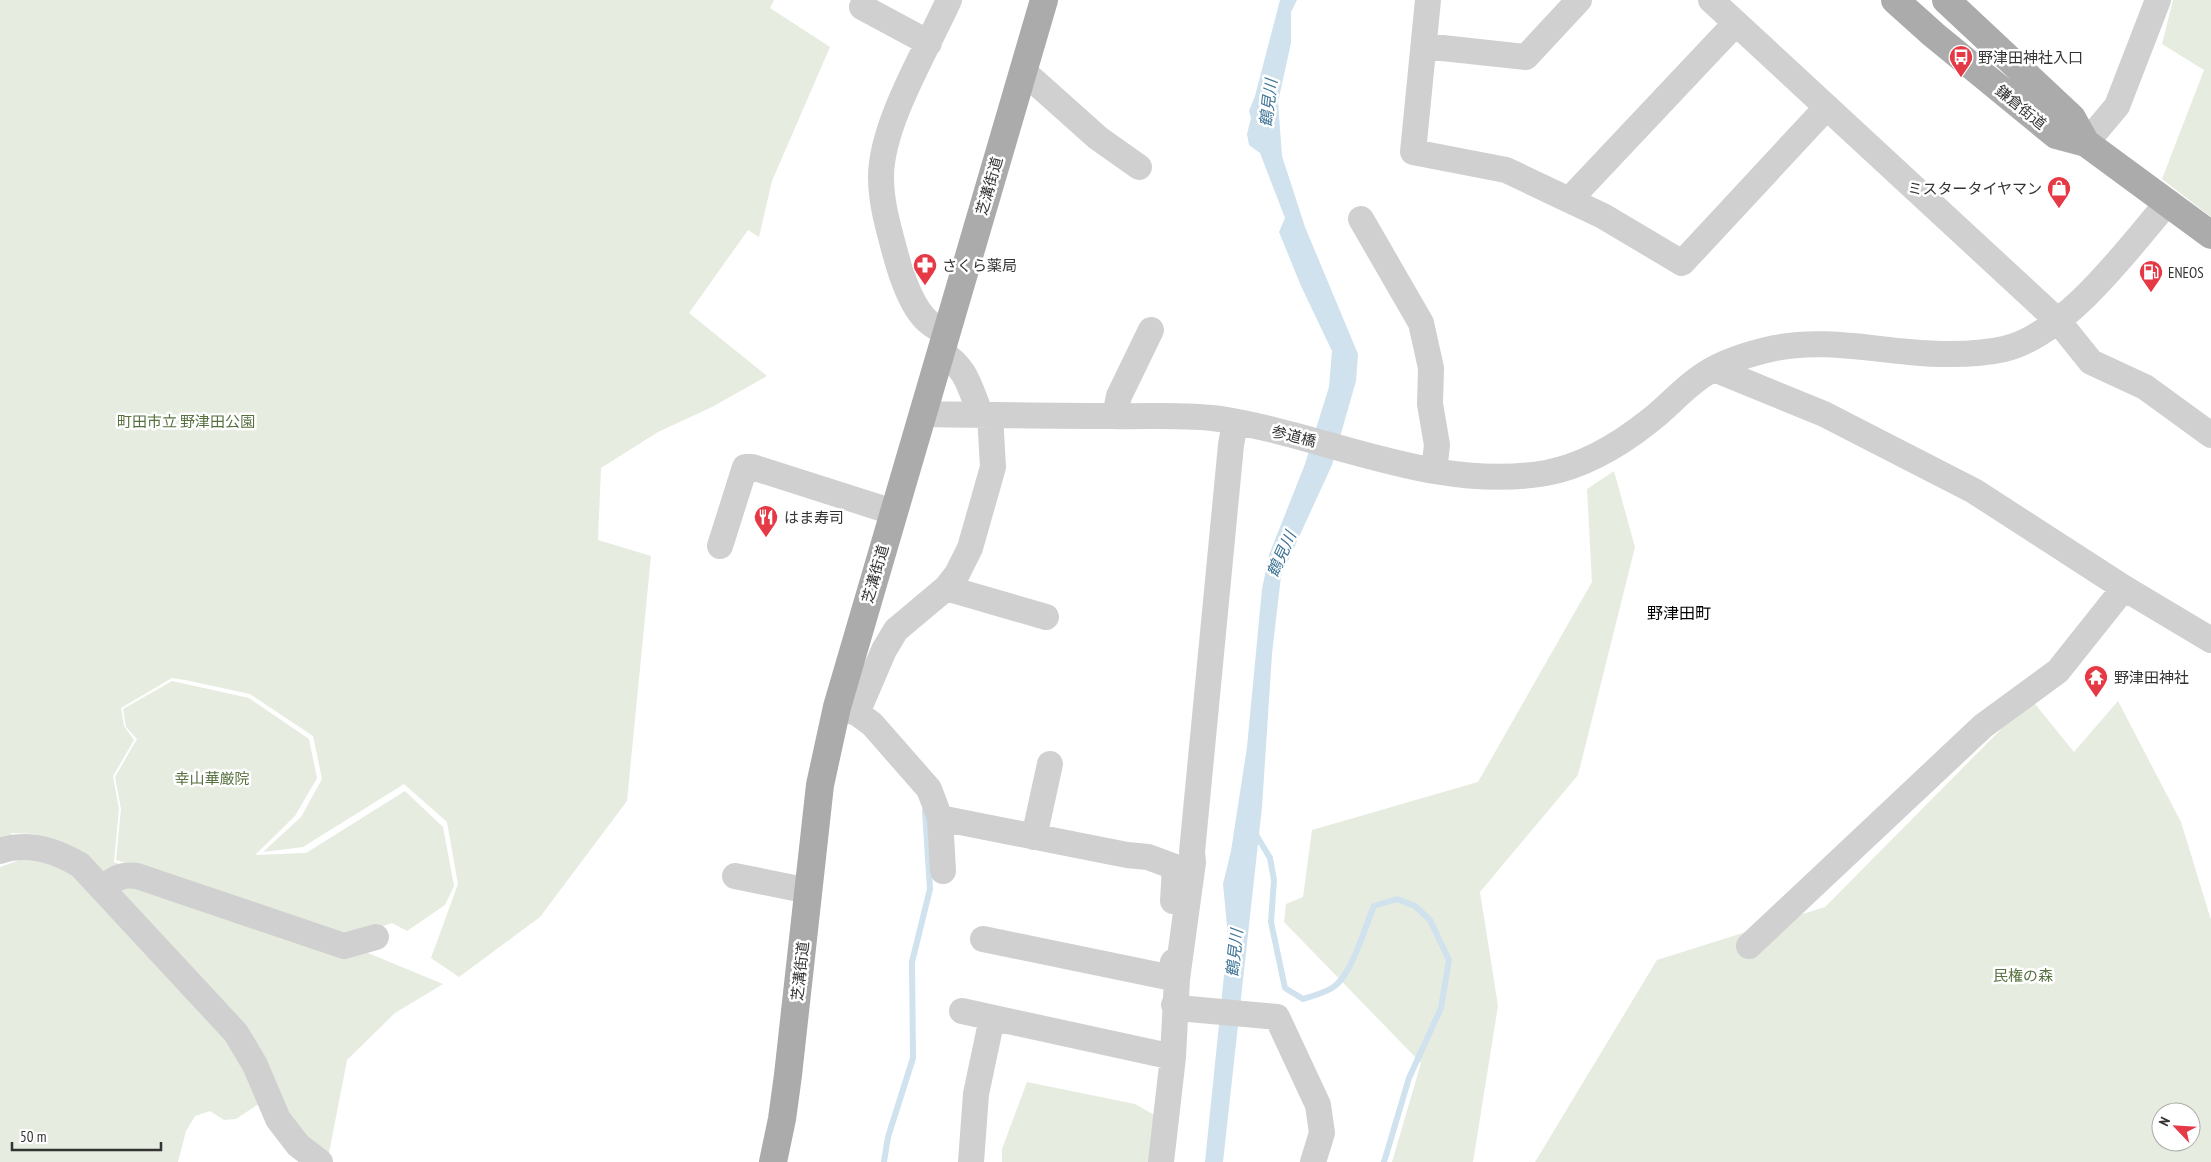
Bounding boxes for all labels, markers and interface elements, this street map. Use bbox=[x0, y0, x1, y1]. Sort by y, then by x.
bus stop icon: 野津田神社入口 bbox=[1948, 44, 1974, 78]
place label: 野津田神社入口 bbox=[1978, 48, 2083, 67]
water label: 鶴見川 bbox=[1255, 76, 1281, 128]
street label: 鎌倉街道 bbox=[1992, 81, 2050, 133]
street label: 芝溝街道 bbox=[972, 155, 1006, 217]
shop icon: ミスタータイヤマン bbox=[2046, 175, 2072, 209]
place label: ミスタータイヤマン bbox=[1907, 179, 2042, 198]
pharmacy icon: さくら薬局 bbox=[912, 252, 938, 286]
place label: さくら薬局 bbox=[942, 256, 1017, 275]
fuel station icon: ENEOS bbox=[2138, 259, 2164, 293]
place label: ENEOS bbox=[2168, 263, 2204, 282]
park label: 町田市立 野津田公園 bbox=[117, 412, 255, 431]
street label: 参道橋 bbox=[1270, 421, 1318, 451]
restaurant icon: はま寿司 bbox=[753, 504, 779, 538]
place label: はま寿司 bbox=[784, 508, 844, 527]
water label: 鶴見川 bbox=[1262, 526, 1301, 580]
street label: 芝溝街道 bbox=[858, 543, 892, 605]
district label: 野津田町 bbox=[1647, 603, 1711, 623]
temple icon: 野津田神社 bbox=[2083, 664, 2109, 698]
place label: 野津田神社 bbox=[2114, 668, 2189, 687]
park label: 幸山華厳院 bbox=[174, 769, 250, 788]
water label: 鶴見川 bbox=[1222, 926, 1247, 978]
street label: 芝溝街道 bbox=[787, 940, 813, 1002]
park label: 民権の森 bbox=[1993, 966, 2053, 985]
north arrow bbox=[2151, 1102, 2201, 1152]
text: N bbox=[2154, 1114, 2174, 1129]
scale bar bbox=[12, 1120, 161, 1152]
text: 50 m bbox=[20, 1127, 46, 1146]

